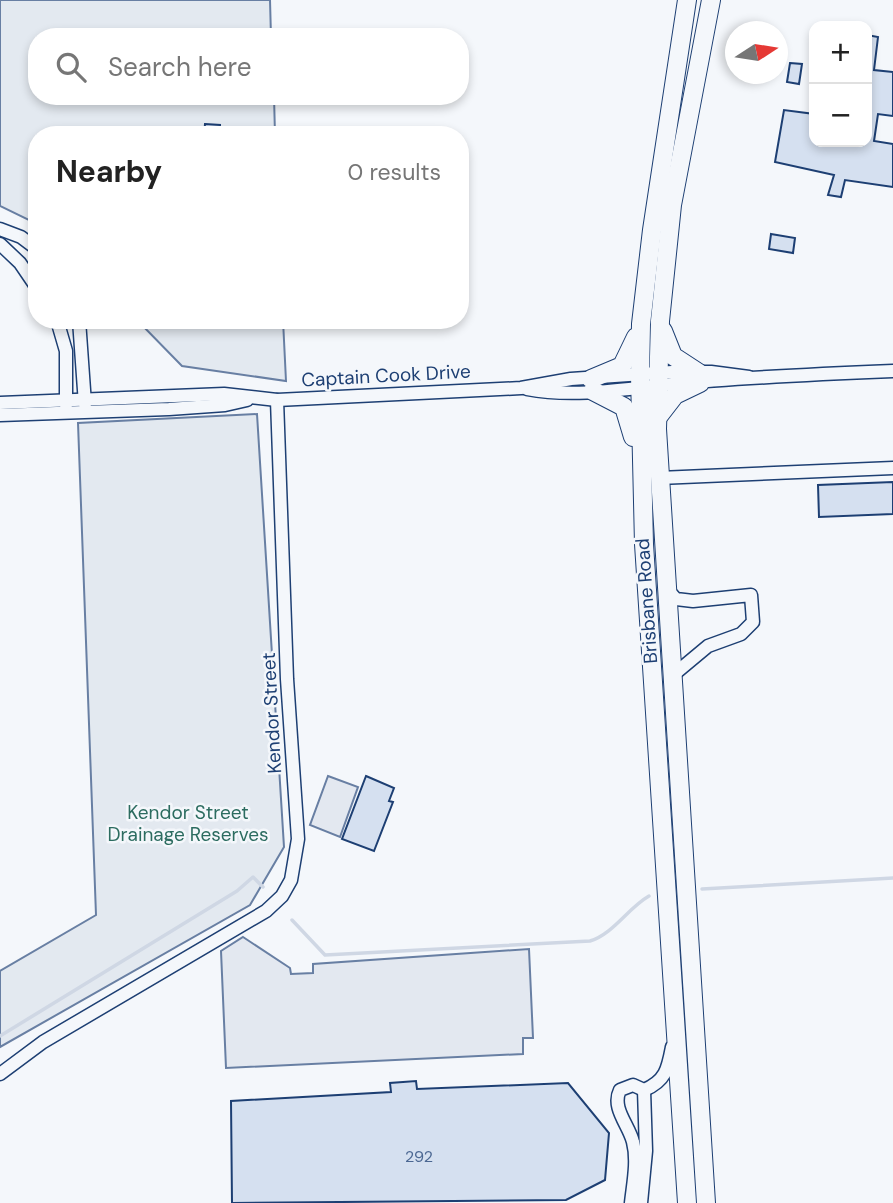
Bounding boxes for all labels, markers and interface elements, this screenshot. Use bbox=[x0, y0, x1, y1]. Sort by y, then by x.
north arrow bbox=[725, 21, 788, 84]
map controls bbox=[809, 21, 872, 147]
button: + bbox=[809, 21, 872, 84]
search box bbox=[28, 28, 469, 105]
icon: search bbox=[52, 48, 90, 86]
text: Search here bbox=[108, 50, 251, 84]
button: − bbox=[809, 84, 872, 147]
text: Nearby bbox=[56, 152, 162, 191]
text: 0 results bbox=[348, 157, 441, 187]
street label: Captain Cook Drive bbox=[301, 359, 471, 392]
street label: Brisbane Road bbox=[630, 537, 663, 665]
street label: Kendor Street bbox=[256, 652, 287, 774]
park label: Kendor Street Drainage Reserves bbox=[107, 800, 269, 847]
house number: 292 bbox=[405, 1146, 433, 1167]

